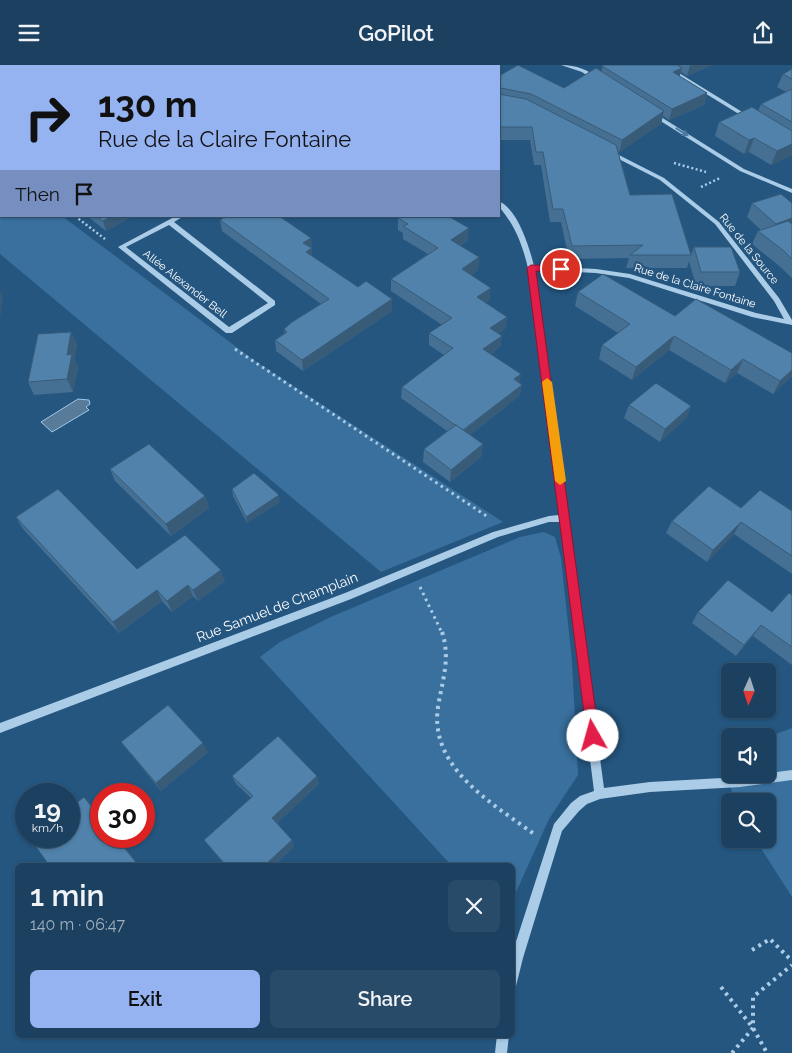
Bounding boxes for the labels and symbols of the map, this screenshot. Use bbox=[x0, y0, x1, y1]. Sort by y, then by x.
one-way arrow bbox=[675, 127, 688, 136]
street label: Rue de la Source bbox=[717, 211, 782, 287]
street label: Allée Alexander Bell bbox=[140, 247, 230, 321]
pin bbox=[540, 248, 582, 290]
street label: Rue de la Claire Fontaine bbox=[633, 261, 758, 311]
street label: Rue Samuel de Champlain bbox=[194, 569, 360, 645]
north arrow bbox=[721, 663, 776, 717]
position arrow bbox=[566, 709, 618, 761]
speed limit sign: 30 bbox=[90, 783, 155, 848]

